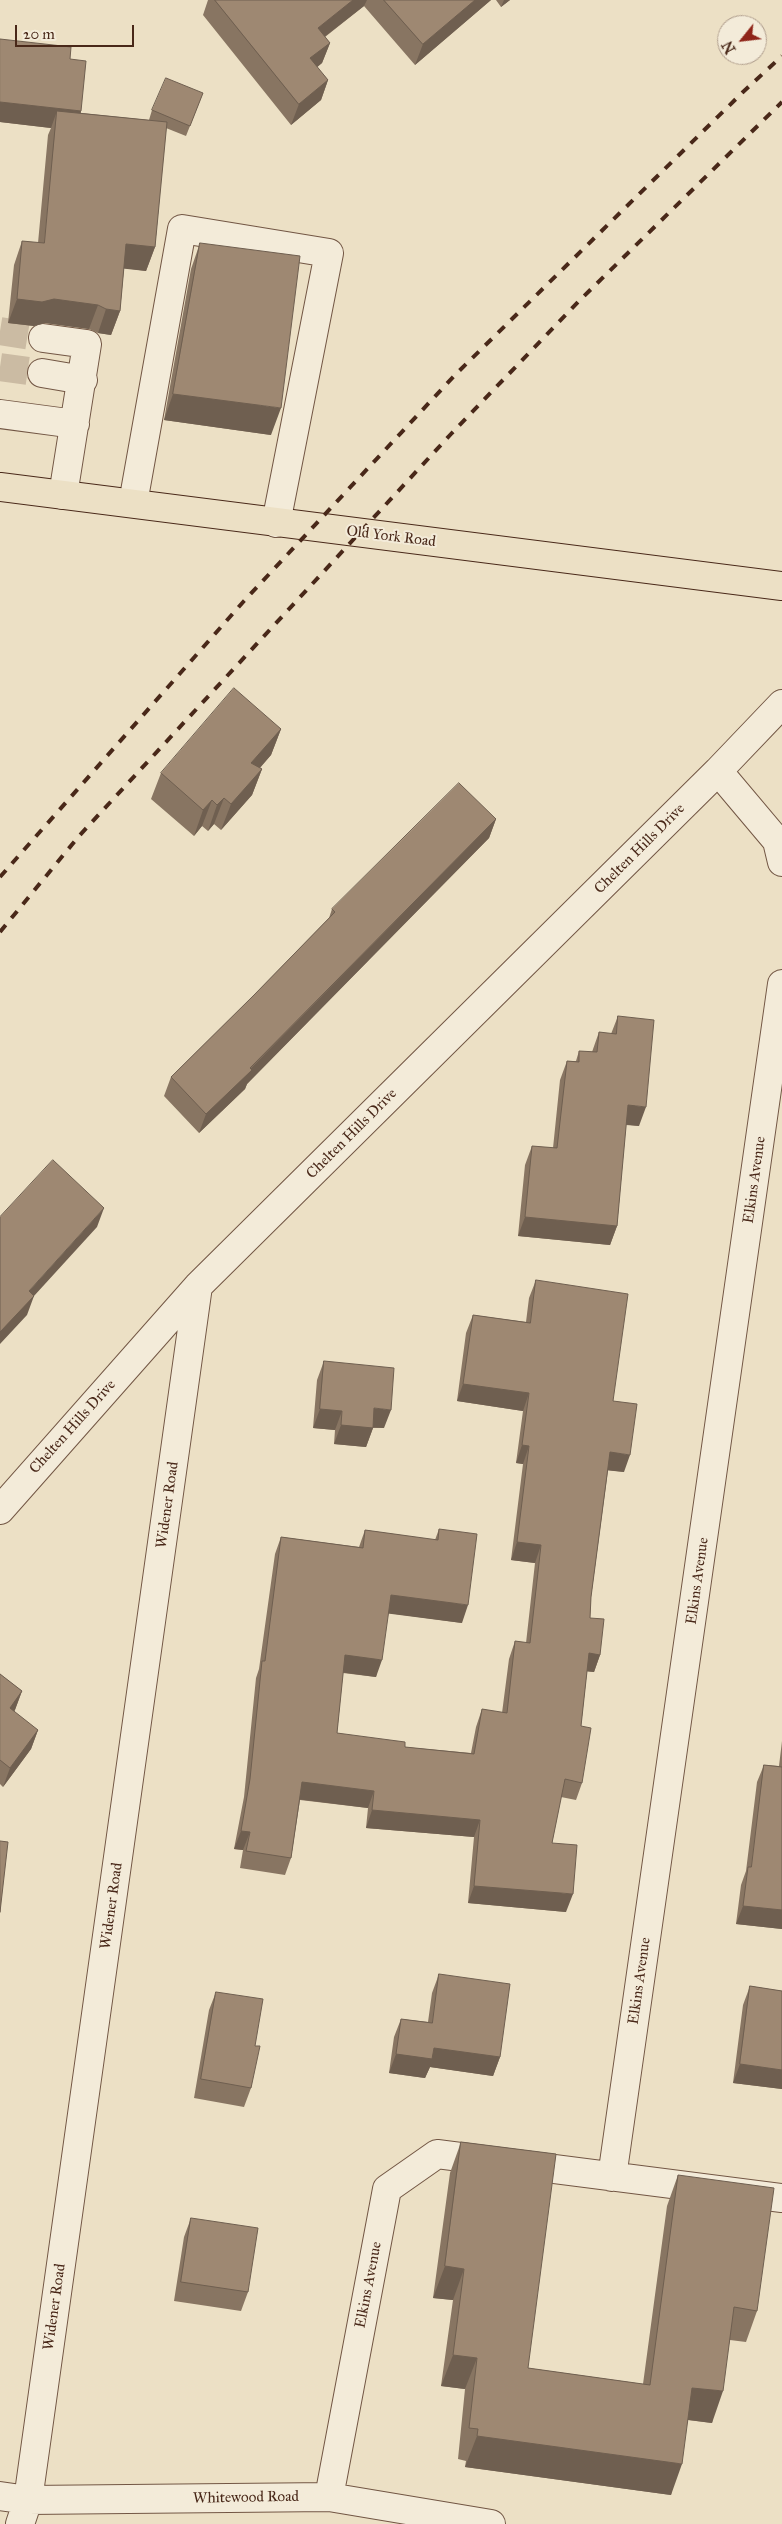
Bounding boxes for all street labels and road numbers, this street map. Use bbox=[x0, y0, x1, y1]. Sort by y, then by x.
street label: Old York Road bbox=[345, 523, 437, 551]
street label: Chelten Hills Drive bbox=[591, 800, 689, 898]
street label: Chelten Hills Drive bbox=[303, 1085, 401, 1183]
street label: Elkins Avenue bbox=[740, 1135, 770, 1225]
street label: Chelten Hills Drive bbox=[26, 1376, 120, 1478]
street label: Widener Road bbox=[153, 1461, 183, 1549]
street label: Elkins Avenue bbox=[683, 1536, 713, 1626]
street label: Widener Road bbox=[97, 1862, 127, 1950]
street label: Elkins Avenue bbox=[625, 1936, 655, 2026]
street label: Elkins Avenue bbox=[352, 2240, 386, 2330]
street label: Widener Road bbox=[40, 2263, 70, 2351]
street label: Whitewood Road bbox=[193, 2488, 299, 2508]

